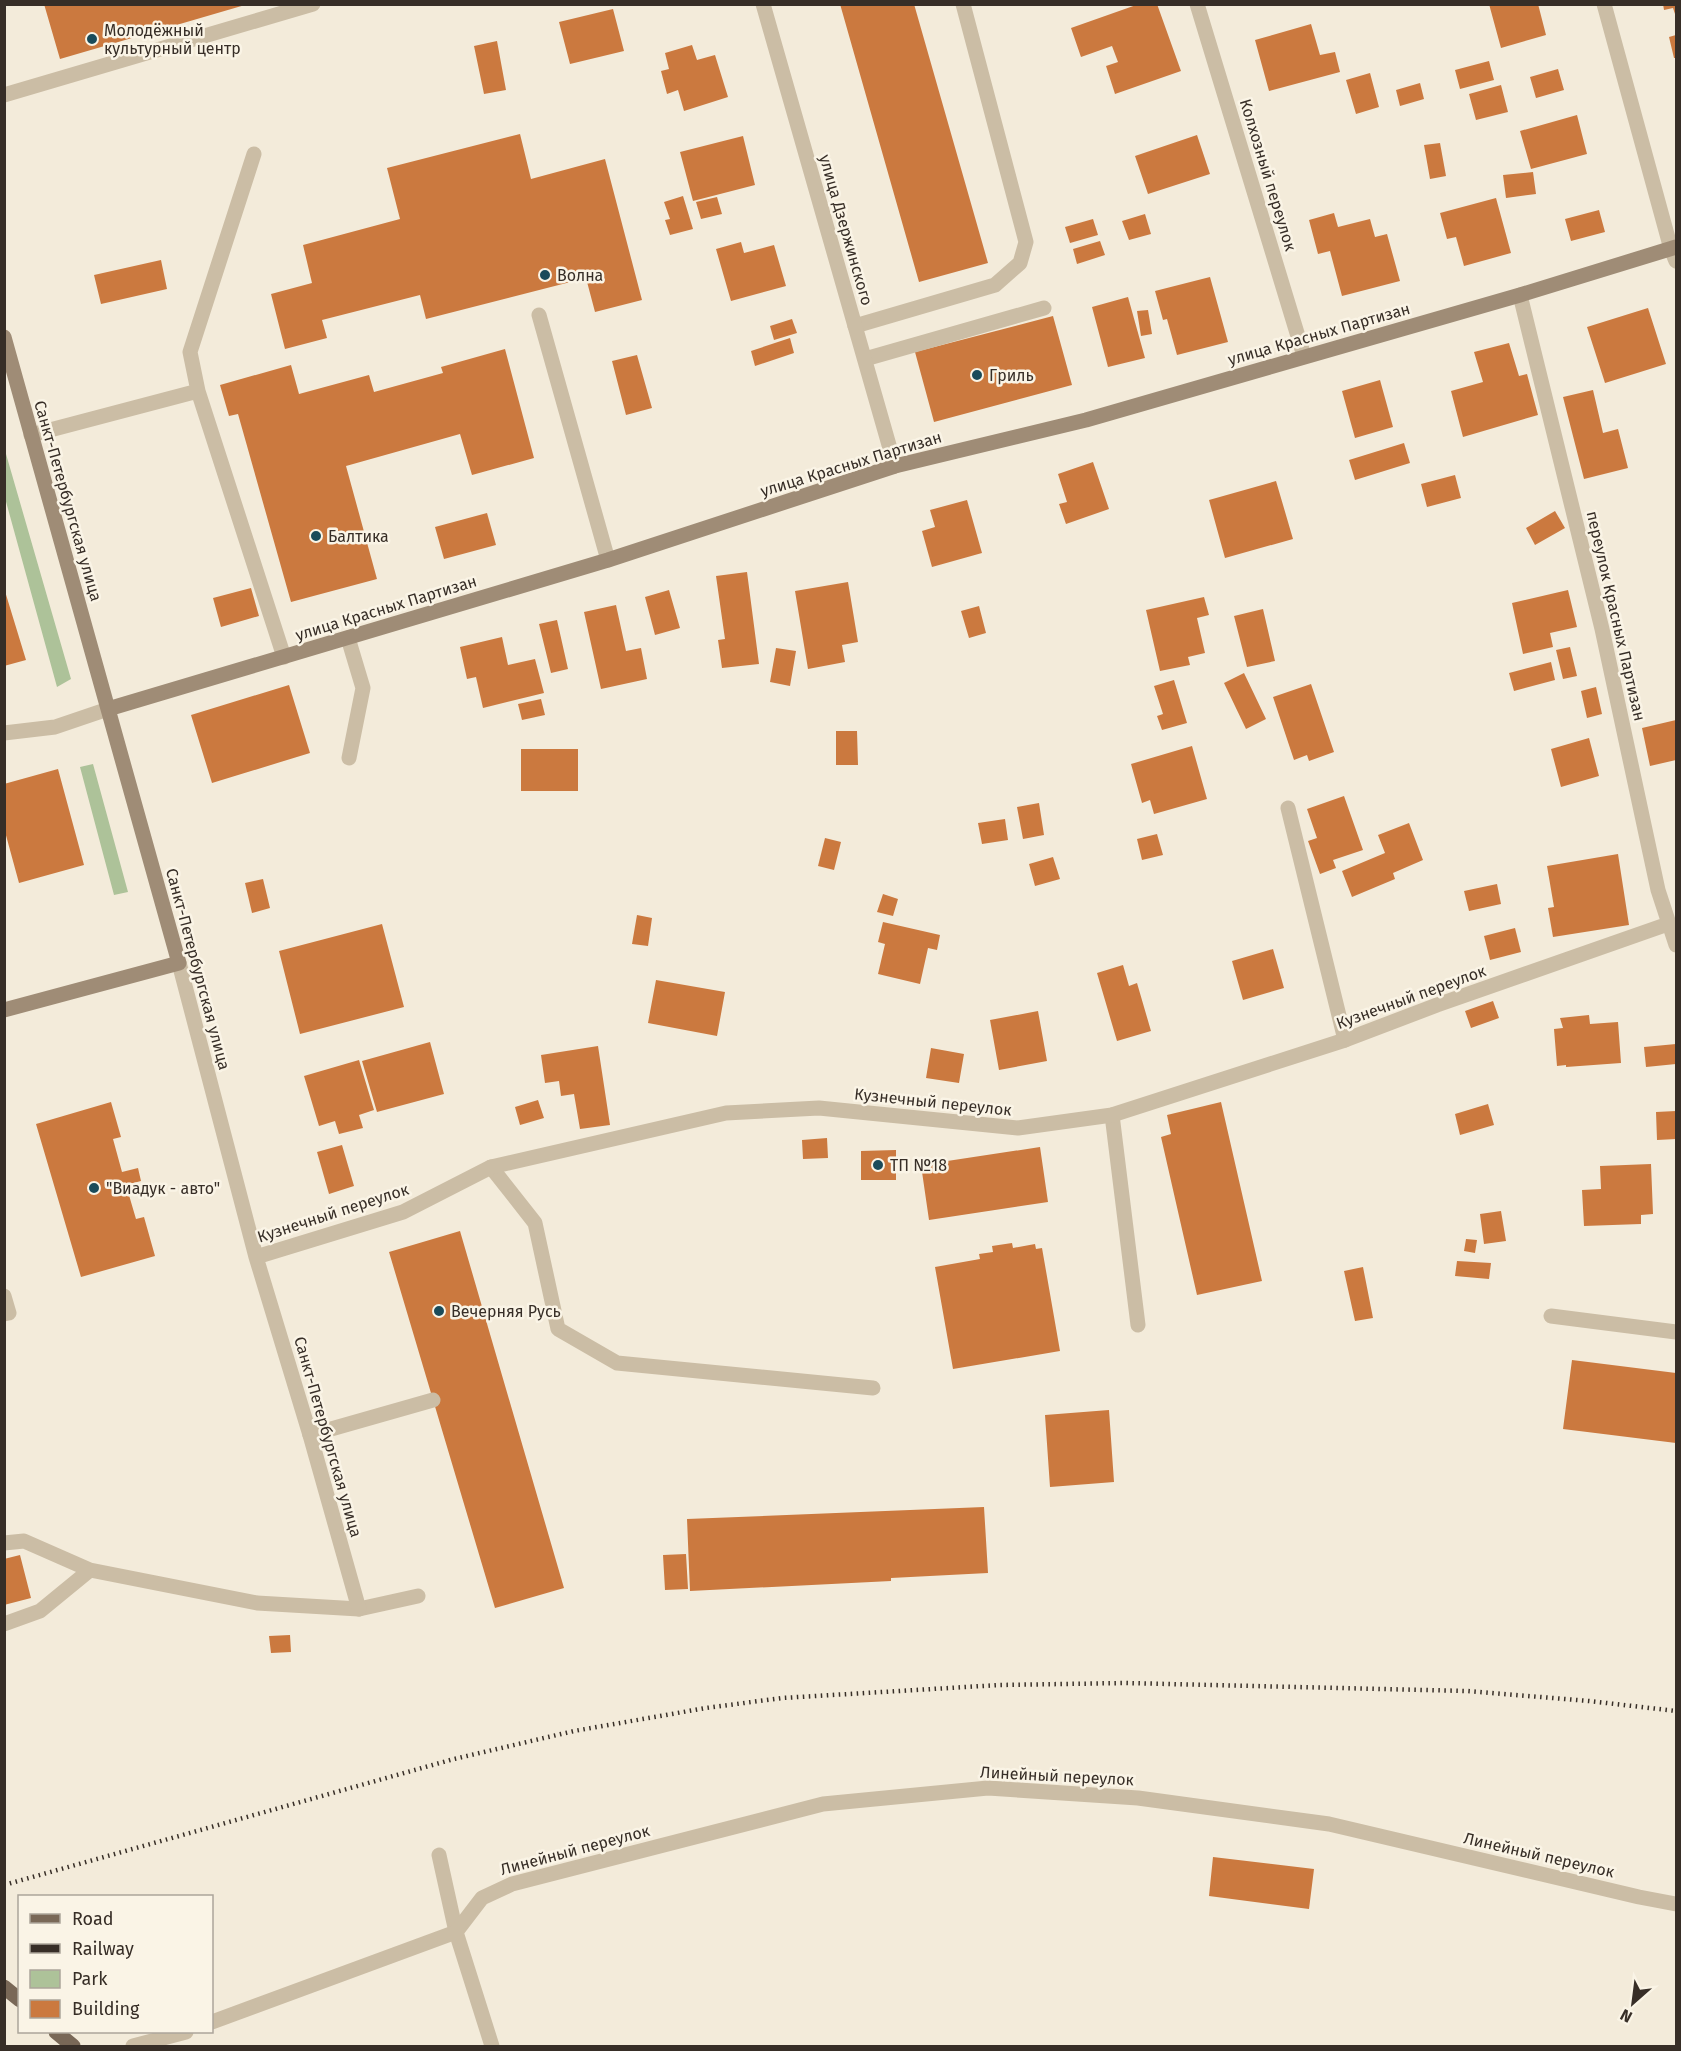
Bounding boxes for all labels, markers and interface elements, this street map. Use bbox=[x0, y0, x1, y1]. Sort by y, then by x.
place label: Молодёжный культурный центр bbox=[104, 21, 241, 58]
marker: Молодёжный культурный центр bbox=[85, 32, 99, 46]
street label: Колхозный переулок bbox=[1236, 97, 1300, 254]
street label: улица Дзержинского bbox=[815, 152, 877, 308]
place label: Волна bbox=[557, 266, 603, 285]
marker: Волна bbox=[538, 268, 552, 282]
street label: улица Красных Партизан bbox=[1226, 299, 1412, 369]
place label: Гриль bbox=[989, 366, 1034, 385]
marker: Гриль bbox=[970, 368, 984, 382]
street label: Санкт-Петербургская улица bbox=[30, 398, 106, 604]
street label: улица Красных Партизан bbox=[758, 427, 944, 501]
street label: переулок Красных Партизан bbox=[1583, 509, 1649, 723]
place label: Балтика bbox=[328, 527, 389, 546]
marker: Балтика bbox=[309, 529, 323, 543]
street label: улица Красных Партизан bbox=[293, 571, 479, 645]
street label: Санкт-Петербургская улица bbox=[162, 866, 234, 1072]
street label: Кузнечный переулок bbox=[1334, 961, 1489, 1033]
street label: Кузнечный переулок bbox=[853, 1084, 1013, 1120]
place label: ТП №18 bbox=[890, 1156, 947, 1175]
marker: ТП №18 bbox=[871, 1158, 885, 1172]
place label: "Виадук - авто" bbox=[106, 1179, 220, 1198]
street label: Кузнечный переулок bbox=[255, 1179, 412, 1246]
marker: "Виадук - авто" bbox=[87, 1181, 101, 1195]
place label: Вечерняя Русь bbox=[451, 1302, 561, 1321]
marker: Вечерняя Русь bbox=[432, 1304, 446, 1318]
street label: Санкт-Петербургская улица bbox=[290, 1334, 366, 1540]
street label: Линейный переулок bbox=[980, 1762, 1135, 1790]
street label: Линейный переулок bbox=[498, 1821, 652, 1879]
street label: Линейный переулок bbox=[1462, 1828, 1617, 1882]
legend bbox=[18, 1895, 213, 2033]
text: Road bbox=[72, 1908, 114, 1930]
text: Railway bbox=[72, 1938, 134, 1960]
text: Park bbox=[72, 1968, 108, 1990]
north arrow bbox=[1603, 1973, 1663, 2033]
text: Building bbox=[72, 1998, 140, 2020]
text: N bbox=[1617, 2005, 1635, 2027]

